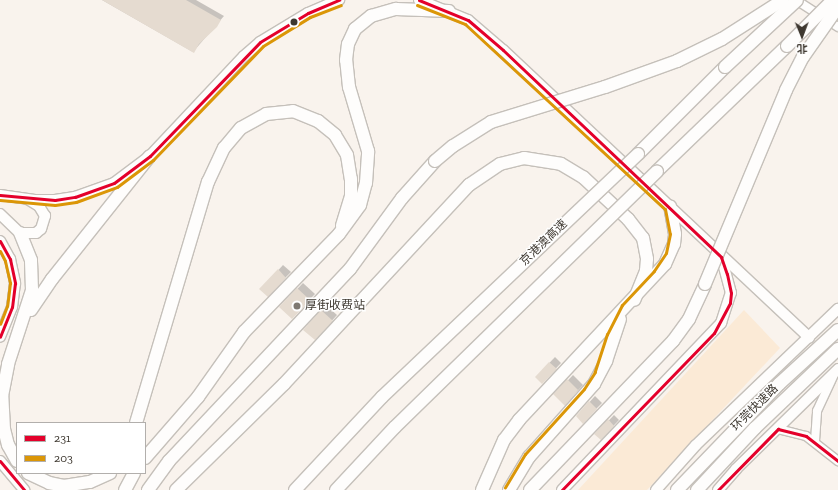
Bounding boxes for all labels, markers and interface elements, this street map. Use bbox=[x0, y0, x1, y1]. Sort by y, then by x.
north arrow bbox=[782, 16, 822, 56]
unlabelled marker bbox=[289, 17, 299, 27]
text: 北 bbox=[797, 42, 808, 55]
street label: 京港澳高速 bbox=[517, 217, 571, 269]
place label: 厚街收费站 bbox=[305, 299, 365, 313]
marker: 厚街收费站 bbox=[292, 301, 302, 311]
street label: 环莞快速路 bbox=[729, 382, 781, 434]
legend bbox=[16, 422, 146, 474]
text: 231 bbox=[54, 431, 71, 445]
text: 203 bbox=[54, 451, 73, 465]

